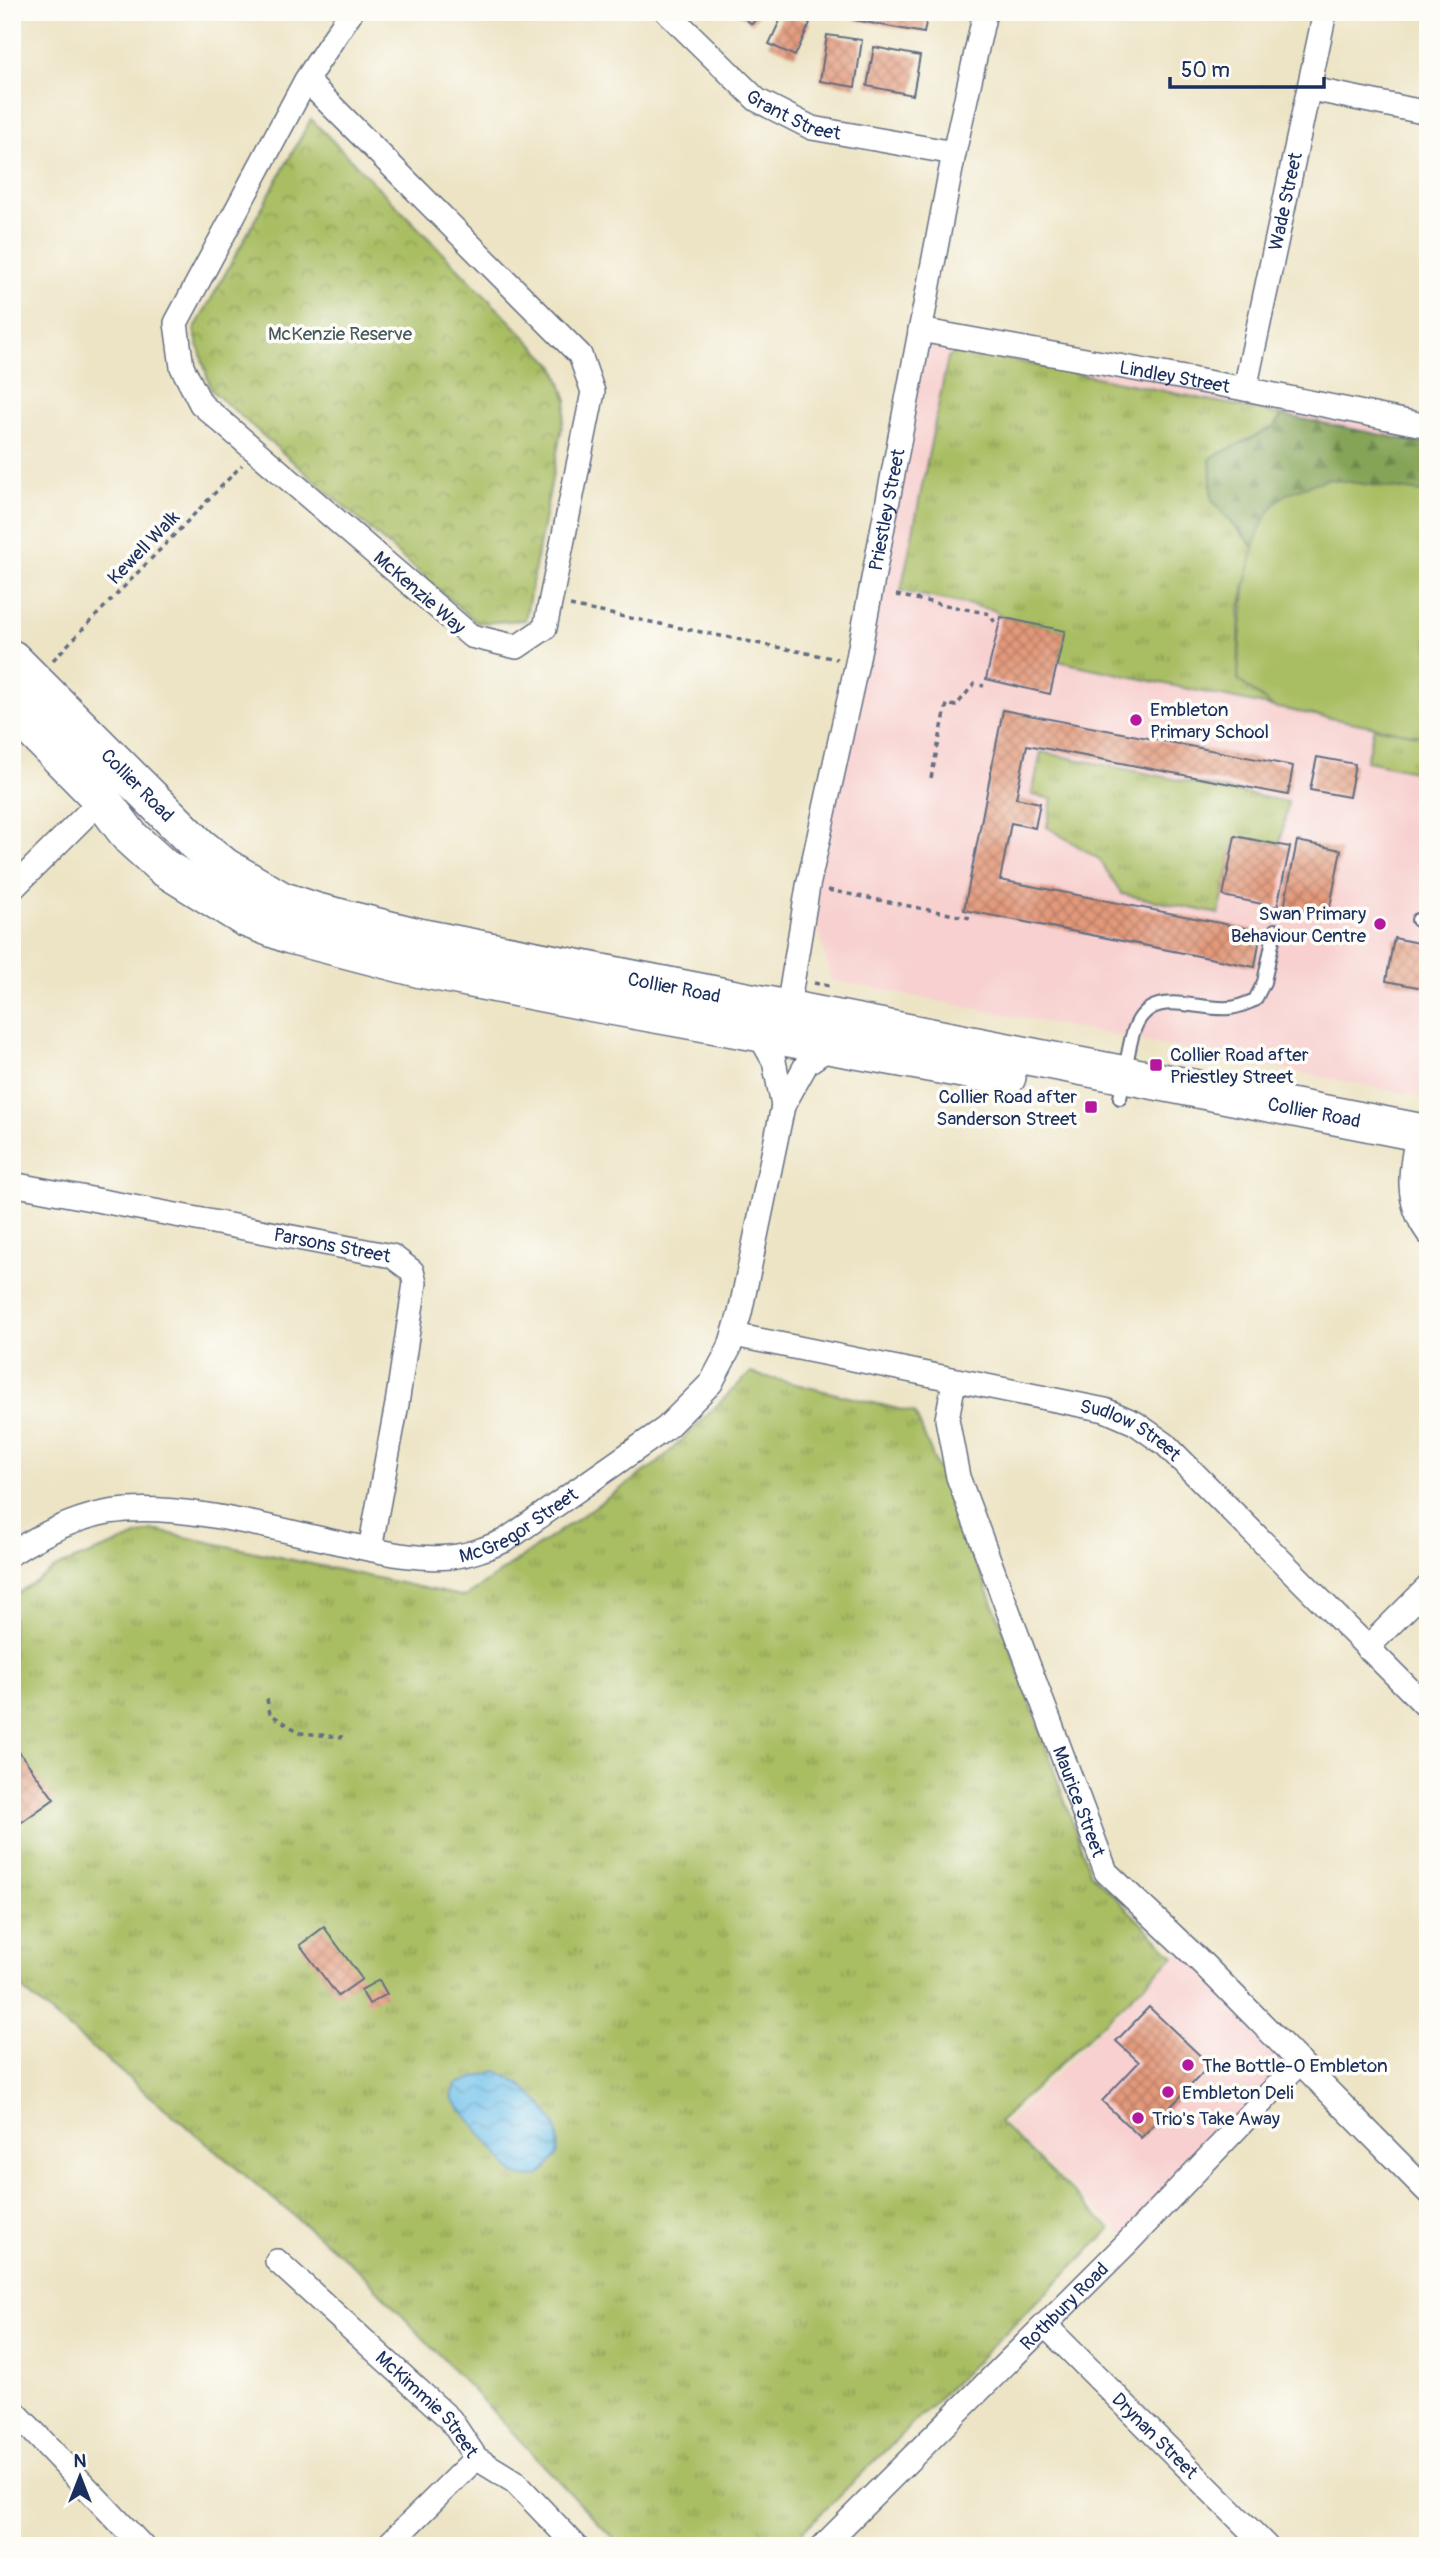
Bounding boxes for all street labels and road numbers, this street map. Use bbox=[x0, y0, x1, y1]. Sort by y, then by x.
street label: Grant Street bbox=[740, 85, 843, 146]
street label: Wade Street bbox=[1264, 150, 1308, 253]
street label: Lindley Street bbox=[1118, 355, 1232, 399]
street label: Priestley Street bbox=[864, 447, 911, 573]
street label: Kewell Walk bbox=[103, 506, 185, 590]
street label: McKenzie Way bbox=[368, 546, 470, 639]
street label: Collier Road bbox=[95, 744, 179, 827]
street label: Collier Road bbox=[626, 967, 723, 1009]
street label: Collier Road bbox=[1266, 1092, 1363, 1134]
street label: Parsons Street bbox=[272, 1223, 393, 1269]
street label: Sudlow Street bbox=[1078, 1394, 1186, 1467]
street label: McGregor Street bbox=[457, 1482, 583, 1569]
street label: Maurice Street bbox=[1047, 1743, 1110, 1861]
street label: Rothbury Road bbox=[1015, 2258, 1114, 2356]
street label: McKimmie Street bbox=[370, 2346, 484, 2463]
street label: Drynan Street bbox=[1106, 2388, 1203, 2484]

